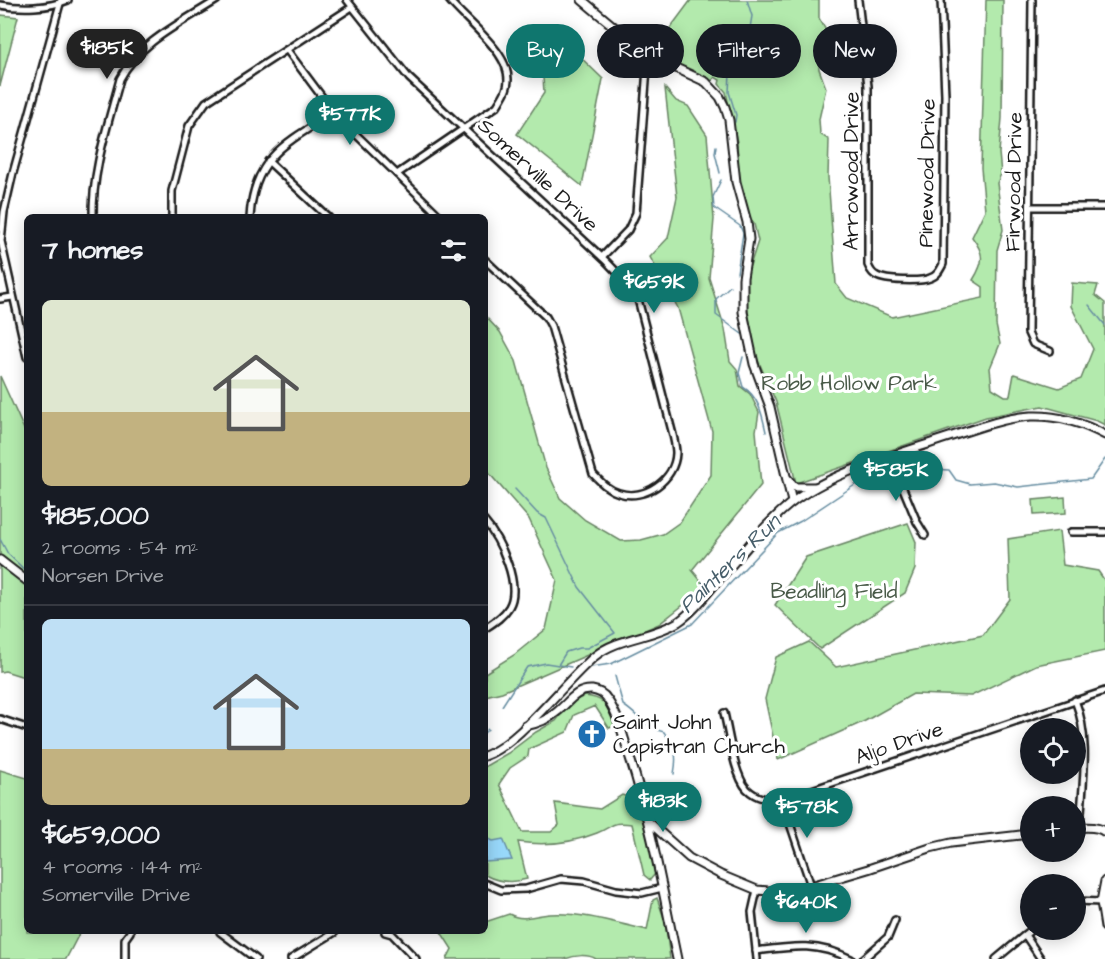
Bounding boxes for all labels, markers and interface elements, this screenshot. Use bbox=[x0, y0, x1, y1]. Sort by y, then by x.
chip: Buy bbox=[506, 24, 585, 78]
chip: Rent bbox=[597, 24, 684, 78]
chip: Filters bbox=[696, 24, 801, 78]
chip: New bbox=[813, 24, 897, 78]
pin: $185K bbox=[65, 29, 149, 80]
text: $185K bbox=[81, 34, 133, 62]
street label: Arrowood Drive bbox=[837, 92, 866, 250]
pin: $577K bbox=[308, 95, 392, 146]
street label: Pinewood Drive bbox=[911, 98, 943, 248]
text: $577K bbox=[319, 100, 381, 128]
street label: Somerville Drive bbox=[471, 111, 605, 239]
street label: Firwood Drive bbox=[998, 112, 1030, 252]
text: 7 homes bbox=[42, 232, 143, 268]
icon: filters bbox=[437, 234, 470, 267]
pin: $659K bbox=[612, 263, 696, 314]
text: $659K bbox=[623, 268, 685, 296]
icon: home bbox=[202, 339, 310, 447]
park label: Robb Hollow Park bbox=[761, 369, 937, 398]
pin: $585K bbox=[854, 451, 938, 502]
text: $585K bbox=[864, 456, 928, 484]
text: $185,000 bbox=[42, 498, 149, 534]
water label: Painters Run bbox=[672, 506, 789, 620]
text: 2 rooms · 54 m² bbox=[42, 534, 198, 562]
text: Norsen Drive bbox=[42, 562, 164, 590]
park label: Beadling Field bbox=[770, 577, 898, 608]
icon: home bbox=[202, 658, 310, 766]
place label: Saint John Capistran Church bbox=[613, 708, 785, 762]
street label: Aljo Drive bbox=[851, 714, 947, 772]
church icon: Saint John Capistran Church bbox=[576, 718, 608, 750]
map controls bbox=[1020, 718, 1086, 940]
button: locate bbox=[1020, 718, 1086, 784]
pin: $183K bbox=[621, 782, 705, 833]
text: $183K bbox=[639, 787, 687, 815]
pin: $578K bbox=[765, 788, 849, 839]
text: $578K bbox=[776, 793, 838, 821]
button: + bbox=[1020, 796, 1086, 862]
text: $659,000 bbox=[42, 817, 160, 853]
text: 4 rooms · 144 m² bbox=[42, 853, 202, 881]
button: − bbox=[1020, 874, 1086, 940]
text: Somerville Drive bbox=[42, 881, 190, 909]
pin: $640K bbox=[764, 883, 848, 934]
text: $640K bbox=[775, 888, 837, 916]

